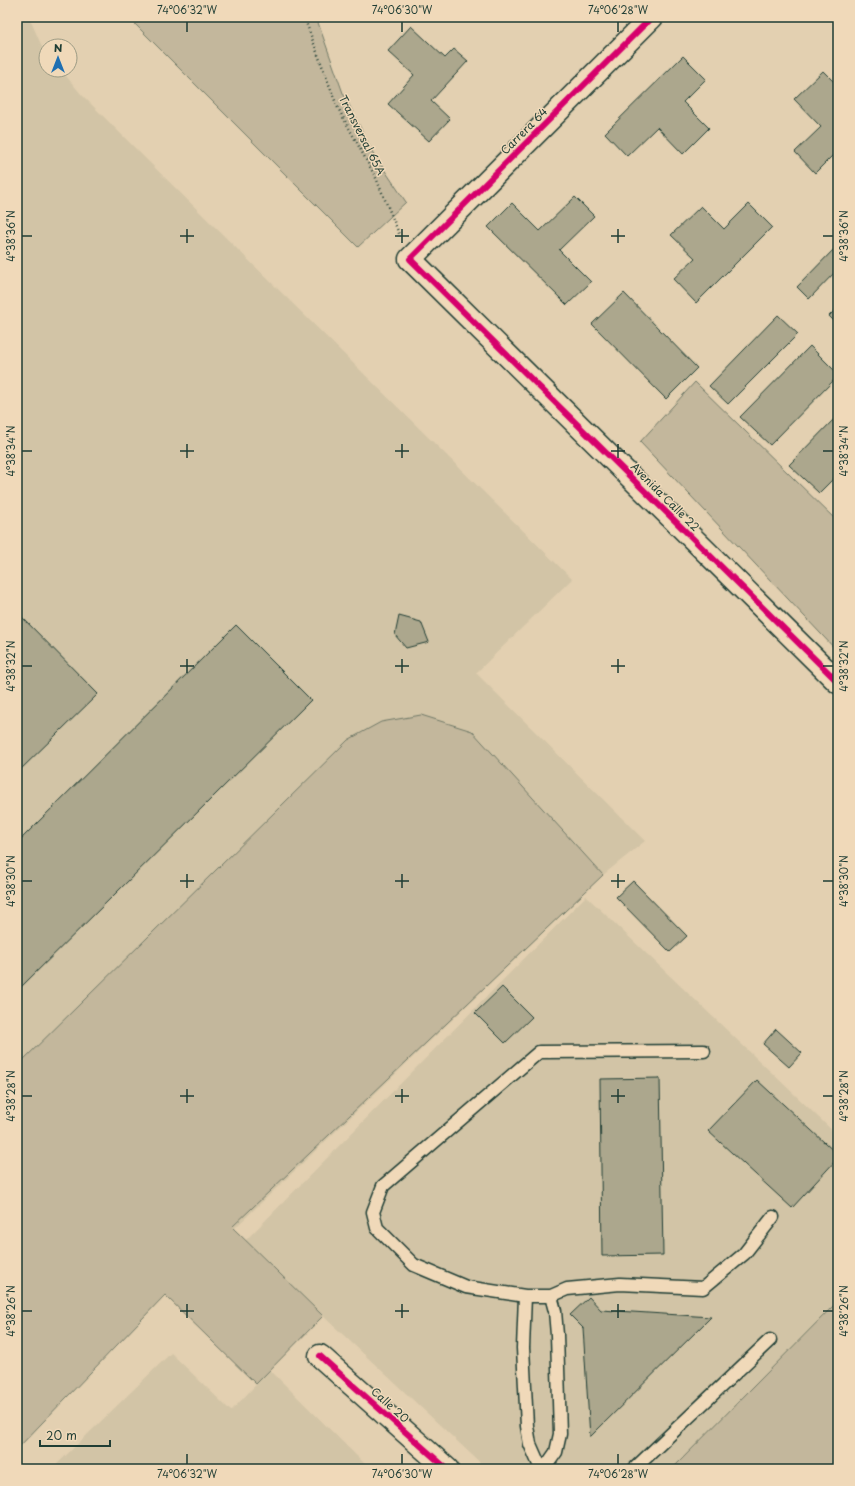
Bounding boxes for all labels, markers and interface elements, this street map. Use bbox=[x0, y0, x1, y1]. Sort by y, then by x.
text: 74°06'32"W bbox=[157, 2, 218, 17]
text: 74°06'30"W bbox=[372, 2, 433, 17]
text: 74°06'28"W bbox=[588, 2, 649, 17]
north arrow bbox=[38, 38, 78, 78]
text: N bbox=[54, 39, 63, 56]
street label: Transversal 65A bbox=[335, 92, 390, 178]
street label: Carrera 64 bbox=[496, 103, 551, 158]
text: 4°38'36"N bbox=[3, 210, 18, 262]
text: 4°38'36"N bbox=[836, 210, 851, 262]
text: 4°38'34"N bbox=[3, 425, 18, 477]
text: 4°38'34"N bbox=[836, 425, 851, 477]
street label: Avenida Calle 22 bbox=[627, 458, 704, 535]
text: 4°38'32"N bbox=[3, 640, 18, 692]
text: 4°38'32"N bbox=[836, 640, 851, 692]
text: 4°38'30"N bbox=[3, 855, 18, 907]
text: 4°38'30"N bbox=[836, 855, 851, 907]
text: 4°38'28"N bbox=[3, 1070, 18, 1122]
text: 4°38'28"N bbox=[836, 1070, 851, 1122]
text: 4°38'26"N bbox=[3, 1285, 18, 1337]
text: 4°38'26"N bbox=[836, 1285, 851, 1337]
street label: Calle 20 bbox=[368, 1383, 413, 1426]
scale bar bbox=[40, 1422, 110, 1448]
text: 20 m bbox=[46, 1426, 77, 1444]
text: 74°06'32"W bbox=[157, 1466, 218, 1481]
text: 74°06'30"W bbox=[372, 1466, 433, 1481]
text: 74°06'28"W bbox=[588, 1466, 649, 1481]

